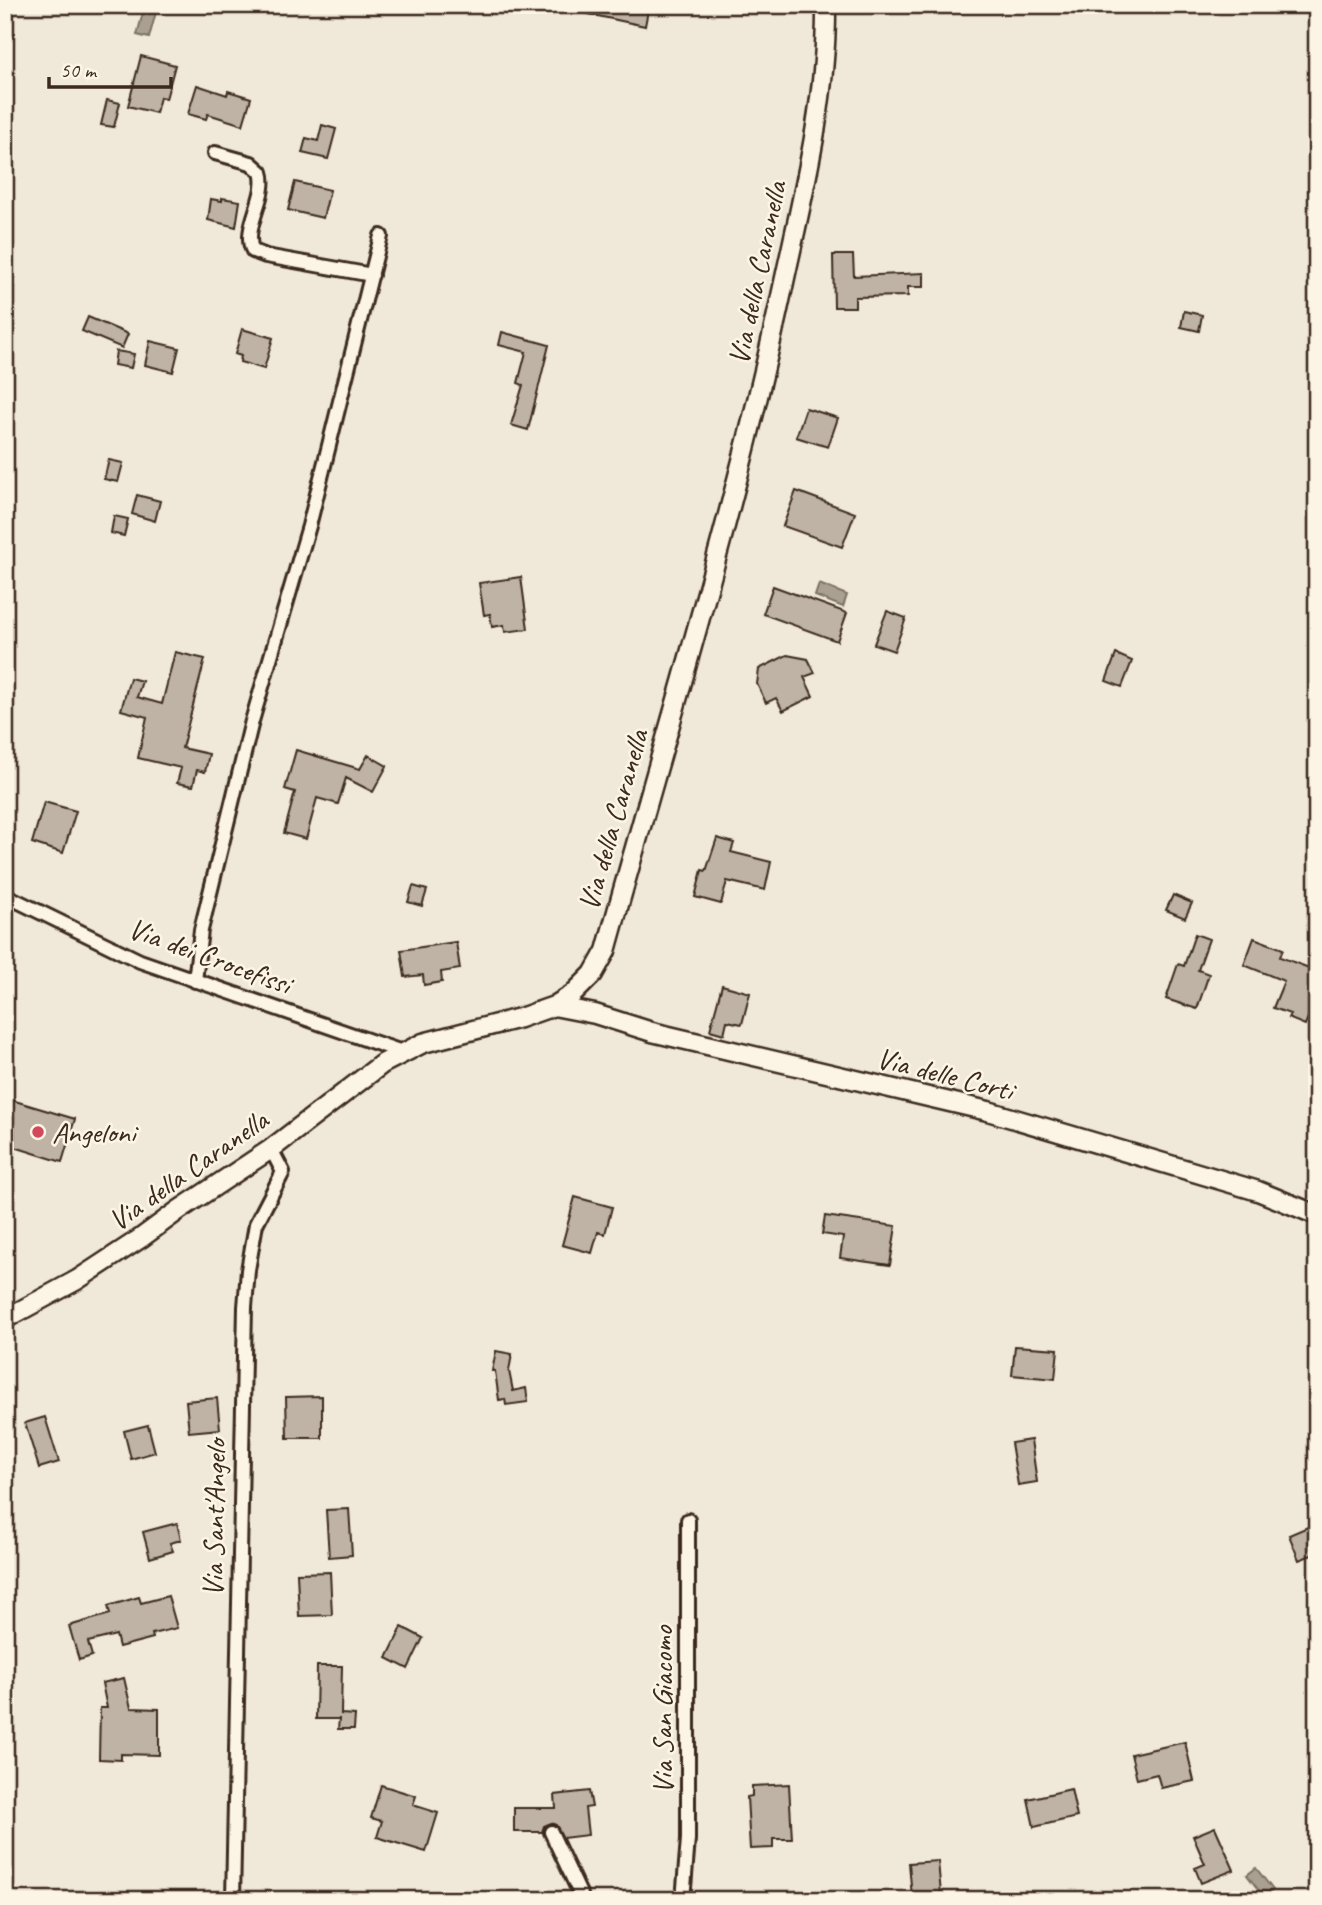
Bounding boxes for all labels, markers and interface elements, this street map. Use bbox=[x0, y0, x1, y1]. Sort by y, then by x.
scale bar bbox=[49, 46, 172, 90]
text: 50 m bbox=[60, 57, 98, 83]
street label: Via della Caranella bbox=[719, 176, 795, 368]
street label: Via della Caranella bbox=[569, 723, 657, 915]
street label: Via dei Crocefissi bbox=[123, 909, 300, 1004]
street label: Via delle Corti bbox=[873, 1039, 1021, 1110]
street label: Via della Caranella bbox=[101, 1100, 277, 1239]
place label: Angeloni bbox=[52, 1113, 139, 1151]
marker: Angeloni bbox=[30, 1124, 46, 1140]
street label: Via Sant'Angelo bbox=[194, 1435, 234, 1597]
street label: Via San Giacomo bbox=[643, 1624, 681, 1794]

